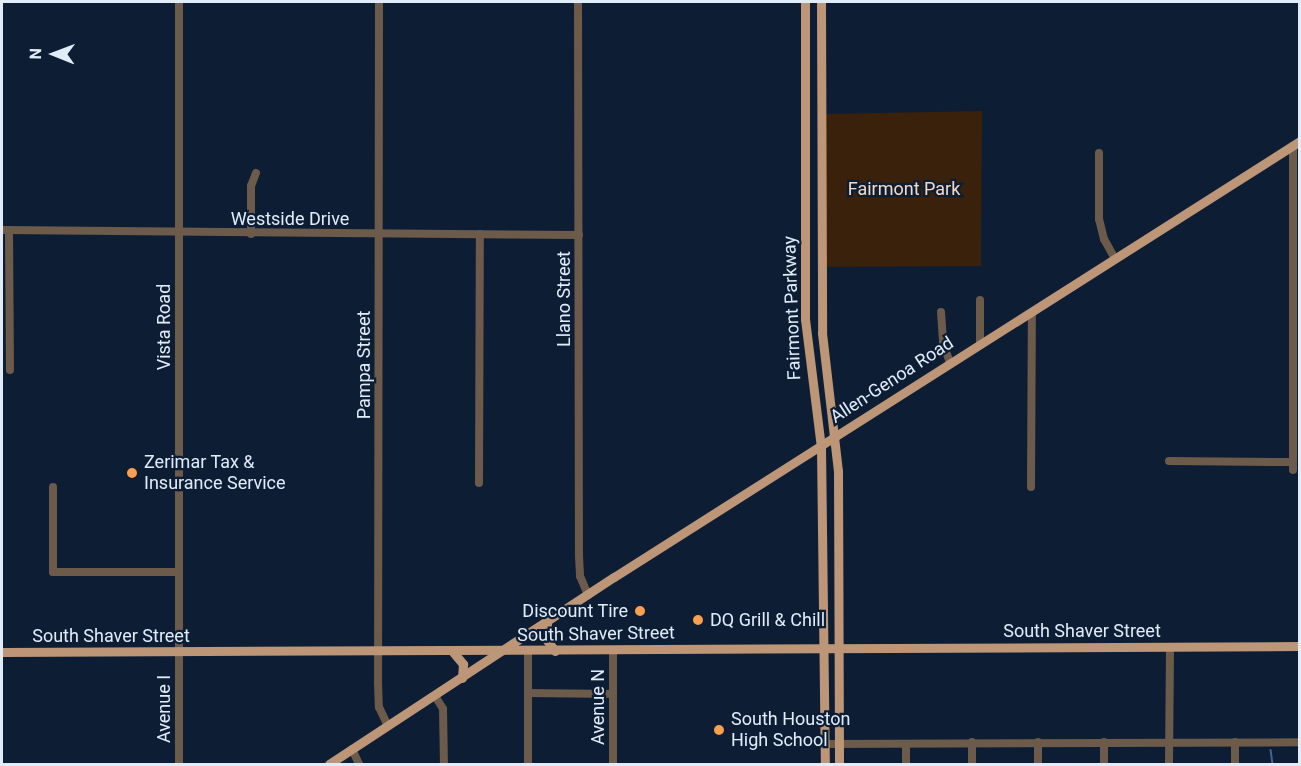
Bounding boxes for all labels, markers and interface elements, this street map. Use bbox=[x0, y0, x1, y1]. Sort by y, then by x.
north arrow bbox=[24, 24, 84, 84]
text: N bbox=[26, 48, 45, 59]
park label: Fairmont Park bbox=[848, 178, 960, 200]
street label: Westside Drive bbox=[231, 208, 349, 230]
street label: Fairmont Parkway bbox=[779, 236, 805, 380]
street label: Llano Street bbox=[553, 251, 575, 347]
street label: Vista Road bbox=[153, 284, 175, 370]
street label: Pampa Street bbox=[353, 311, 375, 419]
street label: Allen-Genoa Road bbox=[826, 332, 958, 428]
place label: Zerimar Tax & Insurance Service bbox=[144, 452, 286, 494]
marker: Zerimar Tax & Insurance Service bbox=[125, 466, 139, 480]
place label: Discount Tire bbox=[522, 600, 628, 622]
marker: Discount Tire bbox=[633, 604, 647, 618]
place label: DQ Grill & Chill bbox=[710, 609, 825, 631]
marker: DQ Grill & Chill bbox=[691, 613, 705, 627]
street label: South Shaver Street bbox=[1003, 620, 1161, 642]
street label: South Shaver Street bbox=[517, 622, 675, 646]
street label: South Shaver Street bbox=[32, 625, 190, 647]
street label: Avenue N bbox=[587, 669, 609, 745]
street label: Avenue I bbox=[153, 675, 175, 743]
place label: South Houston High School bbox=[731, 709, 850, 752]
marker: South Houston High School bbox=[712, 723, 726, 737]

